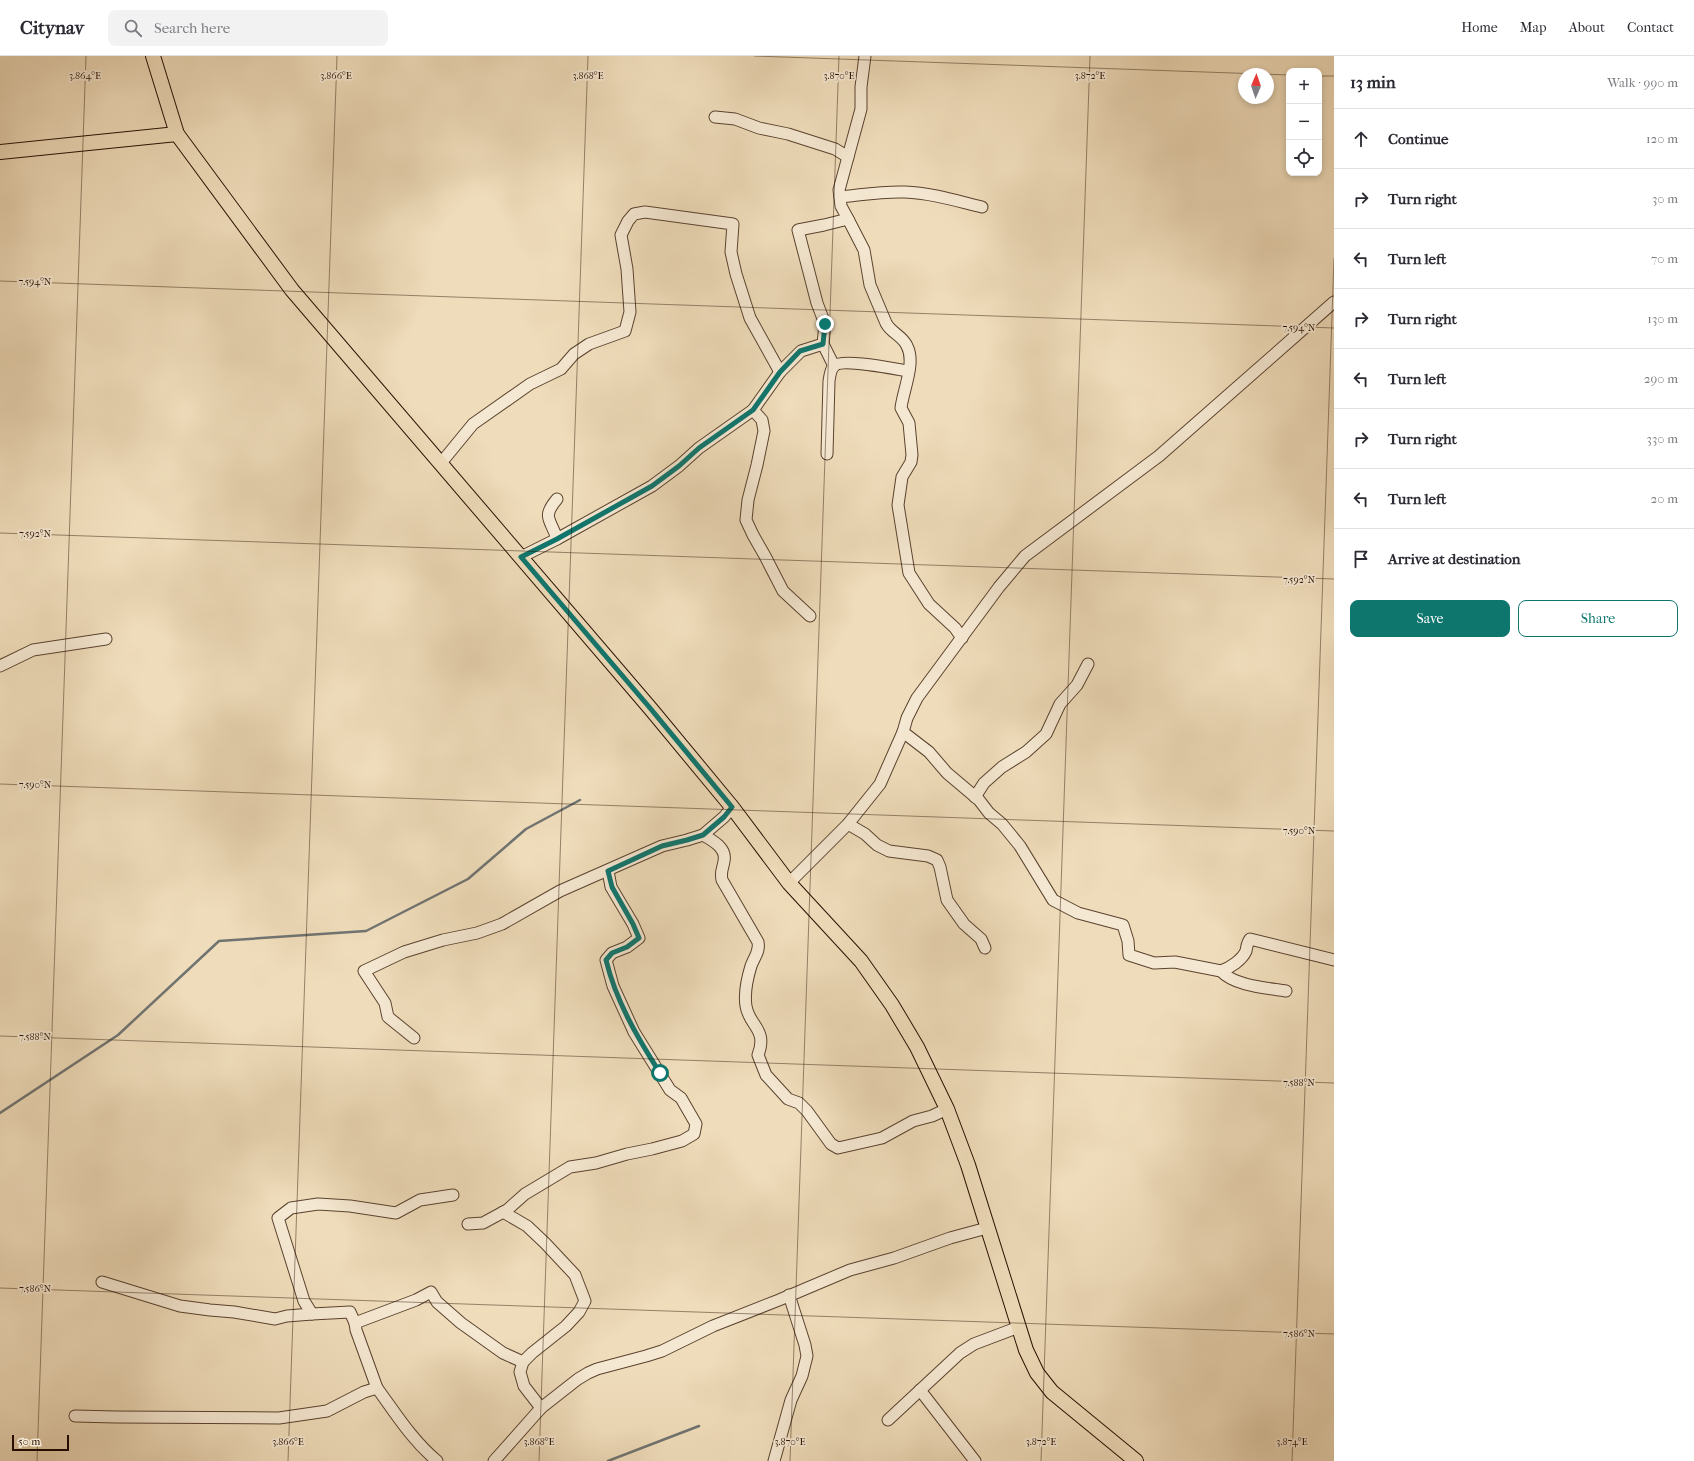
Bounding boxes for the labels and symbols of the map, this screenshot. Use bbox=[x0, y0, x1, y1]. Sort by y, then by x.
north arrow bbox=[1238, 68, 1274, 104]
text: 3.864°E bbox=[69, 70, 101, 82]
text: 3.866°E bbox=[320, 70, 352, 82]
text: 3.868°E bbox=[572, 70, 604, 82]
text: 3.870°E bbox=[823, 70, 855, 82]
text: 3.872°E bbox=[1075, 70, 1105, 82]
text: 7.594°N bbox=[19, 276, 52, 288]
route end bbox=[816, 315, 834, 333]
text: 7.594°N bbox=[1283, 322, 1316, 334]
text: 7.592°N bbox=[19, 528, 51, 540]
text: 7.592°N bbox=[1283, 574, 1315, 586]
text: 7.590°N bbox=[19, 779, 52, 791]
text: 7.590°N bbox=[1283, 825, 1316, 837]
text: 7.588°N bbox=[19, 1031, 51, 1043]
route start bbox=[651, 1064, 669, 1082]
text: 7.588°N bbox=[1283, 1077, 1315, 1089]
text: 7.586°N bbox=[19, 1283, 52, 1295]
text: 7.586°N bbox=[1283, 1328, 1316, 1340]
scale bar bbox=[12, 1433, 69, 1452]
text: 3.866°E bbox=[272, 1436, 304, 1448]
text: 3.868°E bbox=[523, 1436, 555, 1448]
text: 3.870°E bbox=[774, 1436, 806, 1448]
text: 3.872°E bbox=[1026, 1436, 1056, 1448]
text: 3.874°E bbox=[1276, 1436, 1308, 1448]

